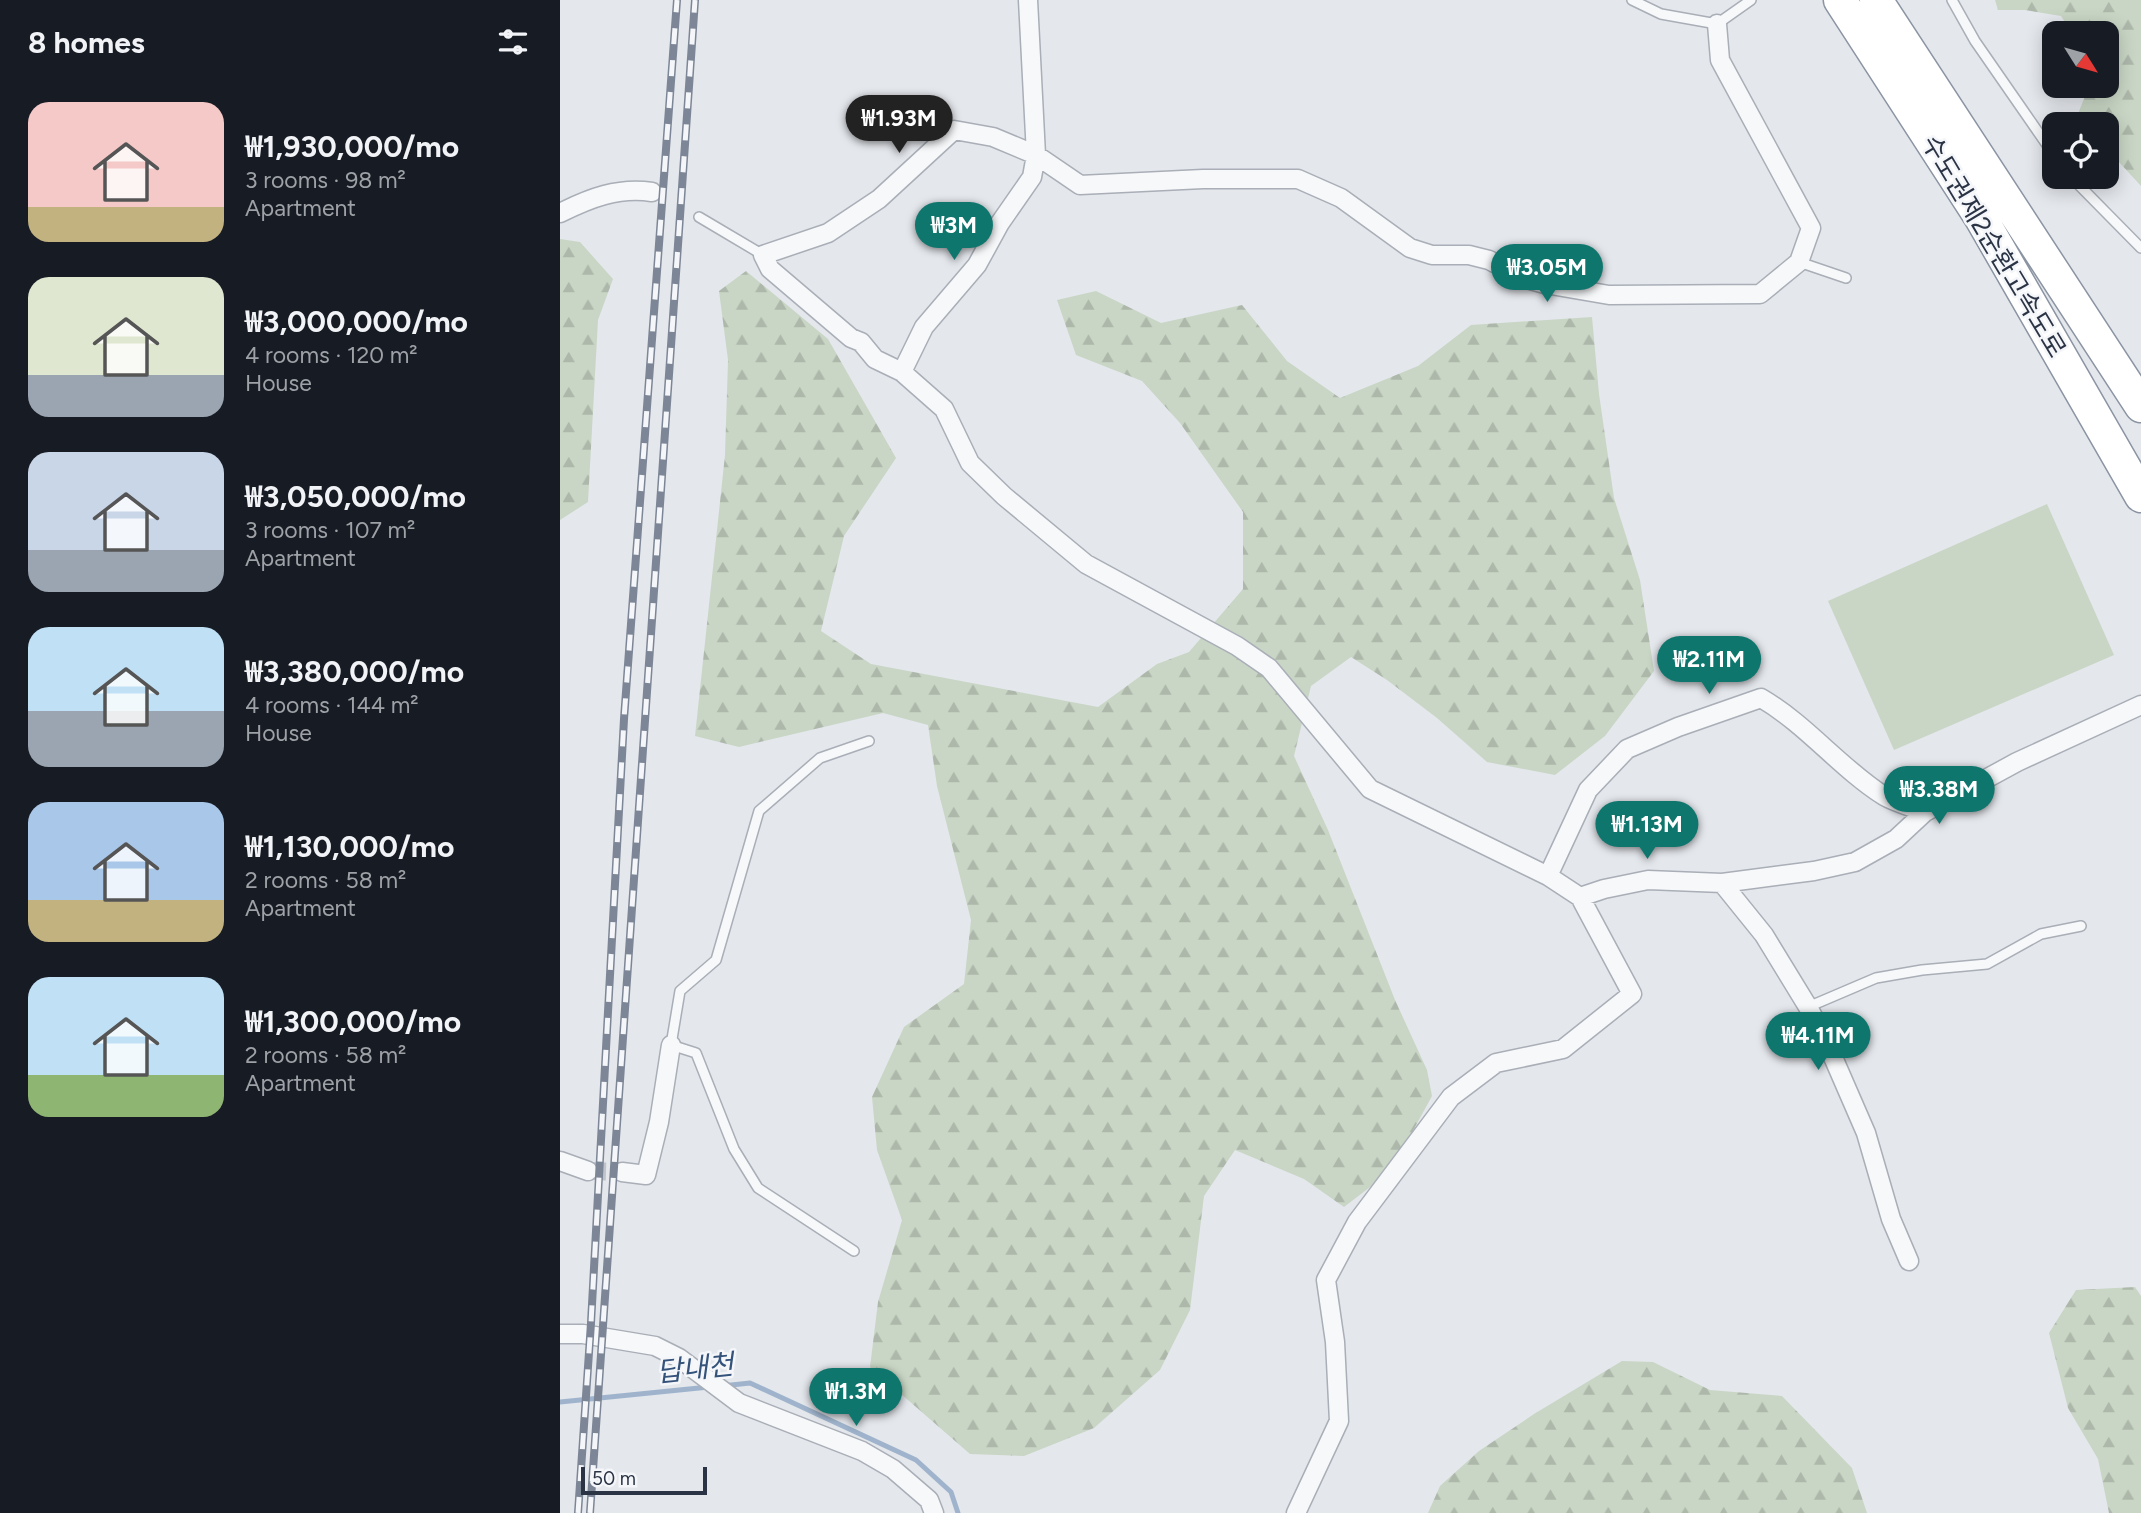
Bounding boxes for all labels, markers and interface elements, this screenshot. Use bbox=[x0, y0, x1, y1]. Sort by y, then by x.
north arrow bbox=[2042, 21, 2119, 98]
map controls bbox=[2042, 21, 2119, 189]
icon: filters bbox=[494, 23, 532, 61]
text: 8 homes bbox=[28, 24, 145, 61]
pin: ₩1.93M bbox=[842, 96, 956, 155]
text: ₩1.93M bbox=[862, 104, 936, 132]
button: locate bbox=[2042, 112, 2119, 189]
text: ₩1,930,000/mo bbox=[245, 128, 459, 165]
street label: 수도권제2순환고속도로 bbox=[1915, 129, 2073, 363]
icon: home bbox=[84, 130, 168, 214]
text: 3 rooms · 98 m² bbox=[245, 166, 406, 194]
text: Apartment bbox=[245, 194, 356, 222]
pin: ₩3M bbox=[920, 202, 988, 262]
text: ₩3M bbox=[931, 211, 977, 239]
pin: ₩3.05M bbox=[1490, 244, 1604, 304]
text: ₩3.05M bbox=[1507, 253, 1587, 281]
text: ₩3,000,000/mo bbox=[245, 303, 468, 340]
icon: home bbox=[84, 305, 168, 389]
text: 4 rooms · 120 m² bbox=[245, 341, 418, 369]
text: House bbox=[245, 369, 312, 397]
text: ₩3,050,000/mo bbox=[245, 478, 466, 515]
icon: home bbox=[84, 480, 168, 564]
text: 3 rooms · 107 m² bbox=[245, 516, 415, 544]
text: Apartment bbox=[245, 544, 356, 572]
pin: ₩2.11M bbox=[1652, 636, 1766, 696]
text: ₩2.11M bbox=[1673, 645, 1745, 673]
text: ₩3,380,000/mo bbox=[245, 653, 464, 690]
icon: home bbox=[84, 655, 168, 739]
text: 4 rooms · 144 m² bbox=[245, 691, 419, 719]
text: House bbox=[245, 719, 312, 747]
pin: ₩3.38M bbox=[1882, 766, 1996, 826]
text: ₩3.38M bbox=[1900, 775, 1978, 803]
pin: ₩1.13M bbox=[1590, 802, 1704, 861]
text: ₩1.13M bbox=[1611, 810, 1683, 838]
text: ₩1,130,000/mo bbox=[245, 828, 454, 865]
icon: home bbox=[84, 830, 168, 914]
text: 2 rooms · 58 m² bbox=[245, 866, 406, 894]
text: Apartment bbox=[245, 894, 356, 922]
text: ₩1,300,000/mo bbox=[245, 1003, 461, 1040]
icon: home bbox=[84, 1005, 168, 1089]
pin: ₩4.11M bbox=[1761, 1012, 1875, 1072]
text: ₩4.11M bbox=[1782, 1021, 1854, 1049]
text: 2 rooms · 58 m² bbox=[245, 1041, 406, 1069]
text: Apartment bbox=[245, 1069, 356, 1097]
water label: 답내천 bbox=[655, 1347, 738, 1389]
pin: ₩1.3M bbox=[807, 1368, 905, 1428]
text: ₩1.3M bbox=[825, 1377, 887, 1405]
scale bar bbox=[581, 1464, 707, 1496]
text: 50 m bbox=[592, 1467, 636, 1490]

